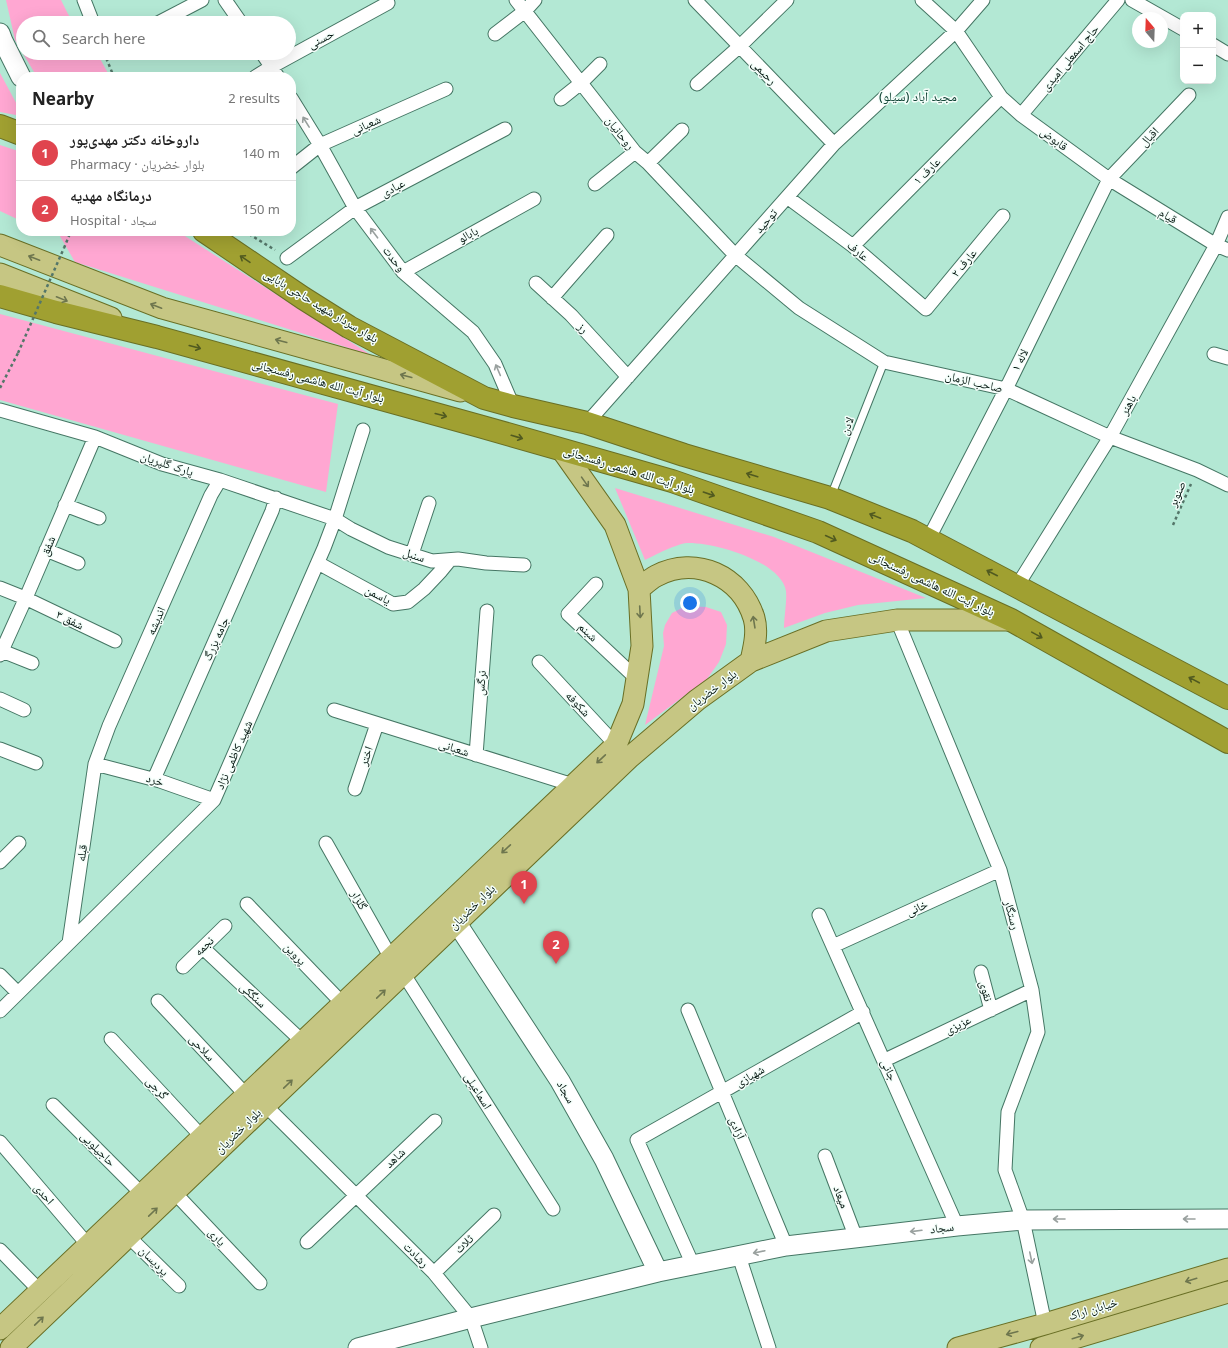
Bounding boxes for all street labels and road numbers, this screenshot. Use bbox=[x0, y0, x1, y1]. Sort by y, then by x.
street label: حاج اسمعلی امیدی bbox=[1037, 20, 1103, 95]
street label: حسنی bbox=[305, 24, 337, 52]
street label: رحیمی bbox=[748, 55, 781, 89]
street label: شعبانی bbox=[348, 110, 383, 139]
street label: روحانیان bbox=[602, 112, 639, 153]
street label: قابوض bbox=[1037, 123, 1071, 154]
street label: اقبال bbox=[1135, 123, 1162, 150]
street label: عارف ۱ bbox=[909, 153, 944, 188]
street label: عبادی bbox=[378, 174, 408, 201]
street label: توحید bbox=[750, 204, 781, 237]
street label: قیام bbox=[1156, 204, 1180, 228]
street label: بابالو bbox=[455, 222, 481, 247]
street label: عارف bbox=[844, 236, 873, 265]
street label: وحدت bbox=[379, 242, 410, 275]
street label: عارف ۲ bbox=[947, 245, 981, 281]
street label: بلوار سردار شهید حاجی بابایی bbox=[261, 265, 382, 347]
street label: رز bbox=[573, 318, 593, 337]
street label: لاله ۱ bbox=[1007, 346, 1032, 374]
street label: بلوار آیت الله هاشمی رفسنجانی bbox=[250, 355, 386, 406]
street label: صاحب الزمان bbox=[944, 367, 1005, 396]
street label: باهنر bbox=[1115, 392, 1140, 419]
street label: لادن bbox=[835, 414, 858, 437]
street label: بلوار آیت الله هاشمی رفسنجانی bbox=[561, 441, 697, 498]
street label: پارک گلپریان bbox=[138, 447, 196, 480]
street label: صنوبر bbox=[1163, 478, 1190, 510]
street label: شفق bbox=[36, 533, 59, 558]
street label: سنبل bbox=[401, 543, 427, 566]
street label: بلوار آیت الله هاشمی رفسنجانی bbox=[867, 547, 998, 620]
street label: یاسمن bbox=[362, 581, 394, 608]
street label: اندیشه bbox=[142, 604, 169, 638]
street label: شفق ۳ bbox=[54, 606, 87, 634]
street label: جامه بزرگ bbox=[198, 614, 233, 663]
street label: شبنم bbox=[575, 618, 602, 645]
street label: بلوار خضریان bbox=[683, 665, 740, 714]
street label: نرگس bbox=[471, 670, 490, 696]
street label: شکوفه bbox=[562, 687, 595, 720]
street label: شهید کاظمی نژاد bbox=[211, 718, 256, 792]
street label: شعبانی bbox=[437, 735, 472, 760]
street label: اختر bbox=[354, 744, 377, 769]
street label: خرد bbox=[144, 769, 166, 790]
street label: قبله bbox=[72, 843, 91, 862]
street label: بلوار خضریان bbox=[445, 880, 499, 933]
street label: گلزار bbox=[347, 886, 372, 913]
street label: خانی bbox=[903, 895, 931, 920]
street label: رستگار bbox=[1000, 897, 1025, 932]
street label: نجمه bbox=[190, 932, 217, 959]
street label: پروین bbox=[280, 938, 311, 969]
street label: سنگکی bbox=[236, 978, 270, 1011]
street label: نقوی bbox=[976, 979, 997, 1003]
street label: عزیزی bbox=[942, 1011, 974, 1038]
street label: سلاحی bbox=[186, 1030, 219, 1065]
street label: جانی bbox=[877, 1056, 902, 1084]
street label: شهبازی bbox=[732, 1060, 768, 1091]
street label: اسماعیلی bbox=[461, 1069, 496, 1112]
street label: گرجی bbox=[142, 1072, 172, 1103]
street label: سجاد bbox=[553, 1077, 580, 1106]
street label: بلوار خضریان bbox=[211, 1104, 265, 1157]
street label: آزادی bbox=[725, 1114, 750, 1142]
street label: حاجیلویی bbox=[77, 1127, 120, 1170]
street label: شاهد bbox=[381, 1144, 409, 1172]
street label: احدی bbox=[30, 1179, 59, 1208]
street label: میعاد bbox=[829, 1183, 853, 1210]
street label: سجاد bbox=[929, 1218, 955, 1237]
street label: یاری bbox=[205, 1224, 230, 1250]
street label: ثلاث bbox=[450, 1230, 477, 1257]
street label: رشادت bbox=[400, 1238, 433, 1271]
street label: پردیسان bbox=[136, 1242, 173, 1280]
street label: خیابان اراک bbox=[1066, 1293, 1120, 1324]

